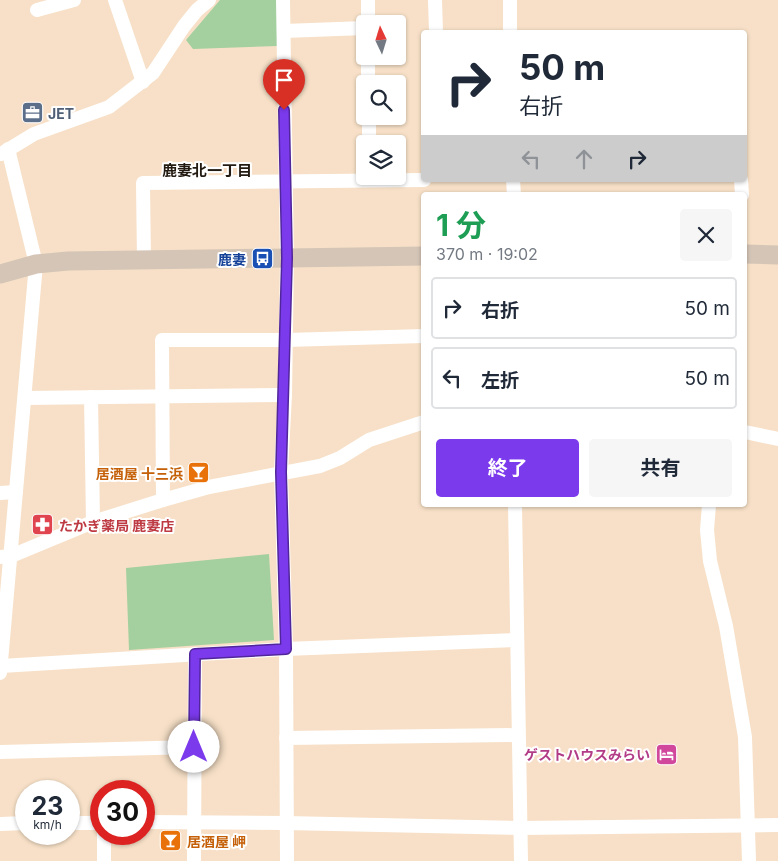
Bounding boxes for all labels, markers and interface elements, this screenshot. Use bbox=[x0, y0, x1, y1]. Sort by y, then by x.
north arrow bbox=[356, 15, 406, 65]
map controls bbox=[356, 15, 406, 185]
text: 50 m bbox=[519, 46, 605, 88]
icon: right bbox=[436, 50, 501, 115]
pin bbox=[263, 59, 305, 110]
icon: arrive bbox=[270, 66, 298, 94]
button: search bbox=[356, 75, 406, 125]
text: 右折 bbox=[519, 93, 563, 119]
office icon: JET bbox=[20, 101, 44, 125]
place label: JET bbox=[48, 105, 74, 122]
button: layers bbox=[356, 135, 406, 185]
icon: left bbox=[517, 145, 545, 173]
icon: ahead bbox=[570, 145, 598, 173]
icon: right bbox=[623, 145, 651, 173]
district label: 鹿妻北一丁目 bbox=[162, 161, 252, 180]
text: 1 分 bbox=[436, 207, 486, 243]
button: close bbox=[680, 209, 732, 261]
text: 370 m · 19:02 bbox=[436, 244, 538, 264]
bus stop icon: 鹿妻 bbox=[250, 247, 274, 271]
place label: 鹿妻 bbox=[218, 251, 246, 268]
icon: right bbox=[438, 294, 466, 322]
text: 50 m bbox=[684, 297, 730, 320]
text: 右折 bbox=[481, 299, 519, 322]
icon: left bbox=[438, 364, 466, 392]
text: 50 m bbox=[684, 367, 730, 390]
text: 左折 bbox=[481, 369, 519, 392]
button: 終了 bbox=[436, 439, 579, 497]
button: 共有 bbox=[589, 439, 732, 497]
bar icon: 居酒屋 十三浜 bbox=[187, 461, 211, 485]
place label: 居酒屋 十三浜 bbox=[96, 465, 183, 482]
pharmacy icon: たかぎ薬局 鹿妻店 bbox=[31, 513, 55, 537]
place label: たかぎ薬局 鹿妻店 bbox=[59, 517, 174, 534]
position arrow bbox=[167, 720, 219, 772]
hotel icon: ゲストハウスみらい bbox=[654, 742, 678, 766]
place label: ゲストハウスみらい bbox=[524, 746, 650, 763]
speed limit sign: 30 bbox=[90, 780, 155, 845]
text: 23 bbox=[32, 791, 63, 821]
text: km/h bbox=[33, 817, 62, 832]
bar icon: 居酒屋 岬 bbox=[159, 829, 183, 853]
place label: 居酒屋 岬 bbox=[187, 833, 246, 850]

